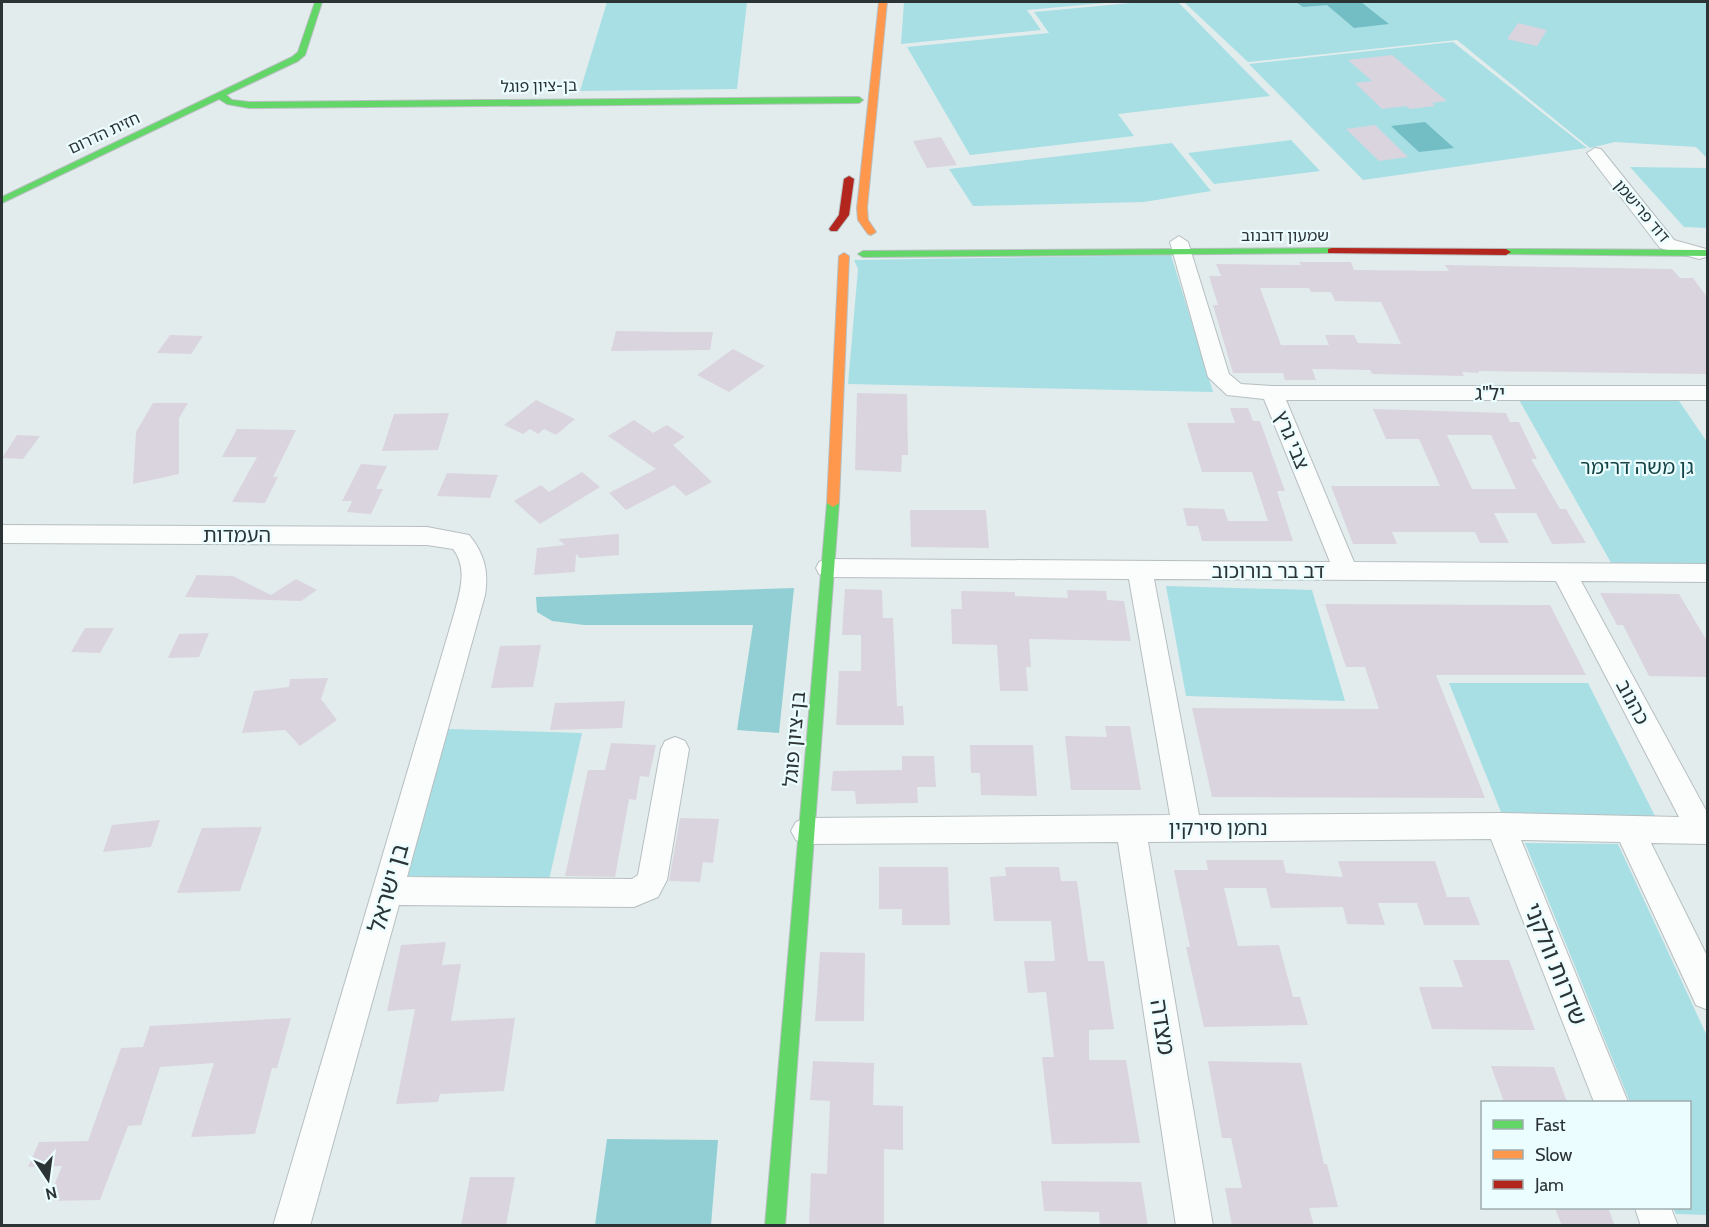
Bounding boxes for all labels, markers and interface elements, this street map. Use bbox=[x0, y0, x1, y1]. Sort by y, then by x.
street label: בן-ציון פוגל bbox=[500, 76, 578, 96]
street label: חזית הדרום bbox=[65, 108, 143, 158]
street label: דוד פרישמן bbox=[1610, 176, 1674, 246]
street label: שמעון דובנוב bbox=[1241, 226, 1329, 245]
street label: יל"ג bbox=[1475, 381, 1505, 405]
street label: צבי גרץ bbox=[1269, 407, 1315, 473]
park label: גן משה דרימר bbox=[1580, 455, 1694, 479]
street label: העמדות bbox=[203, 523, 271, 547]
street label: דב בר בורוכוב bbox=[1211, 559, 1325, 583]
street label: כהנוב bbox=[1611, 675, 1655, 729]
street label: בן-ציון פוגל bbox=[778, 690, 810, 788]
street label: נחמן סירקין bbox=[1169, 816, 1267, 840]
street label: בן ישראל bbox=[361, 840, 415, 936]
street label: שדרות וולקני bbox=[1518, 899, 1594, 1029]
street label: מצדה bbox=[1144, 997, 1182, 1057]
legend bbox=[1481, 1101, 1691, 1209]
text: Fast bbox=[1535, 1114, 1566, 1136]
text: Slow bbox=[1535, 1144, 1572, 1166]
north arrow bbox=[18, 1149, 78, 1209]
text: Jam bbox=[1534, 1174, 1564, 1196]
text: N bbox=[44, 1183, 59, 1204]

